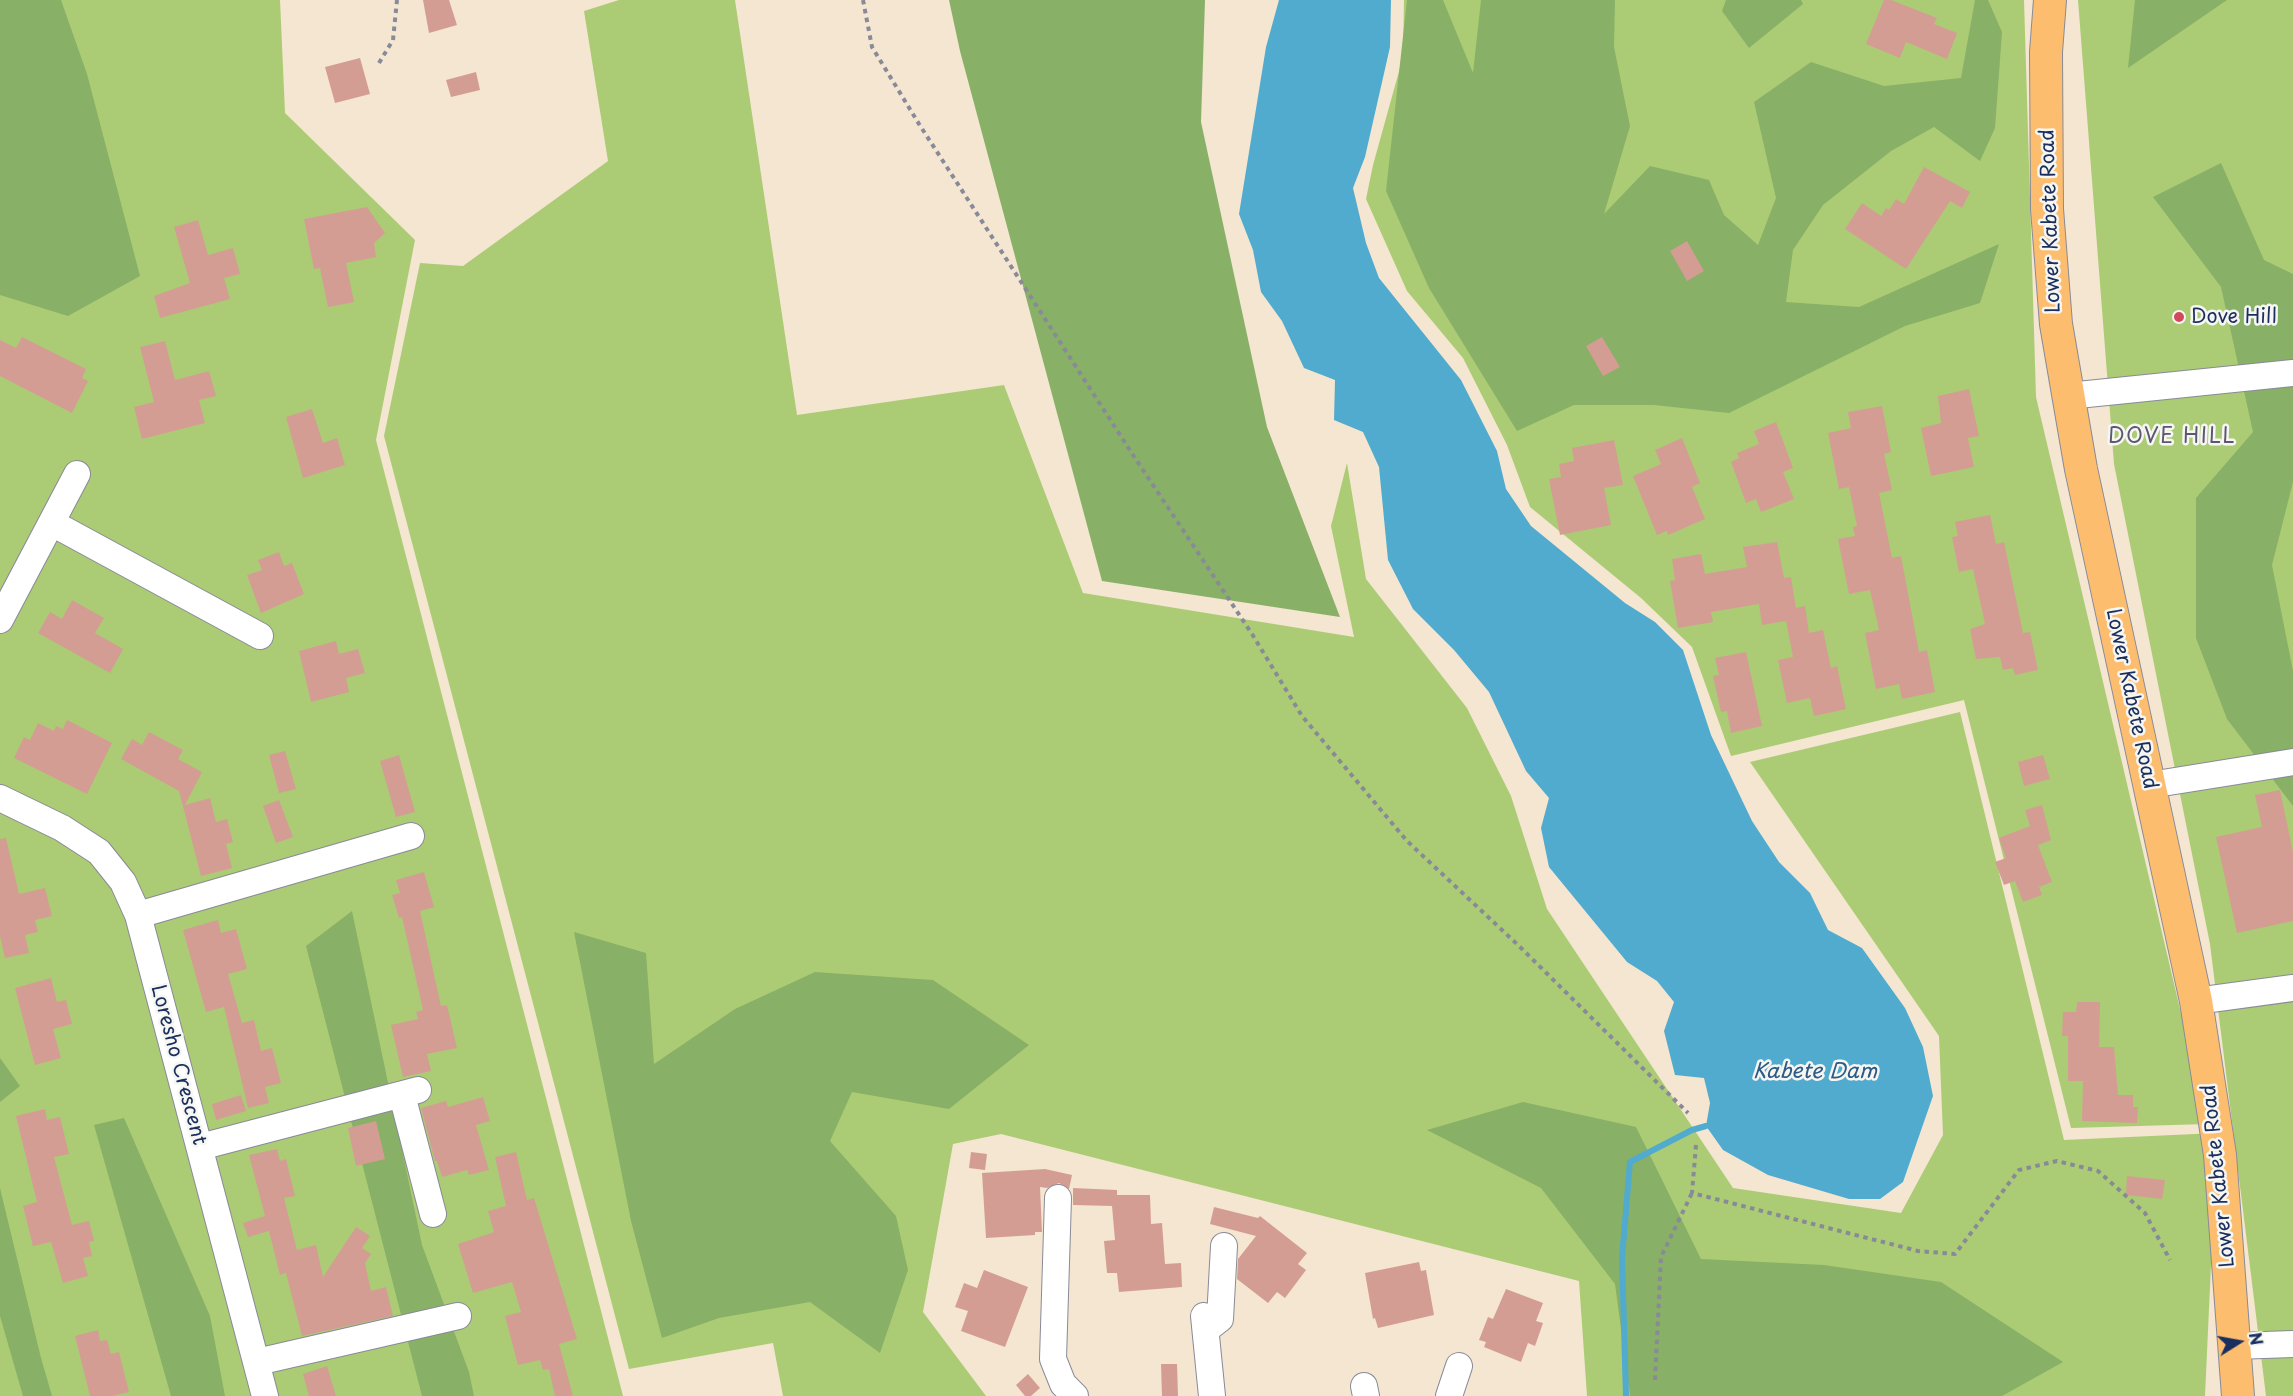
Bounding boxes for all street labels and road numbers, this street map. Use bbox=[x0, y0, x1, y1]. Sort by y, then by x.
street label: Lower Kabete Road bbox=[2036, 129, 2066, 313]
street label: Lower Kabete Road bbox=[2100, 607, 2162, 791]
street label: Loresho Crescent bbox=[145, 982, 211, 1148]
street label: Lower Kabete Road bbox=[2197, 1083, 2241, 1269]

